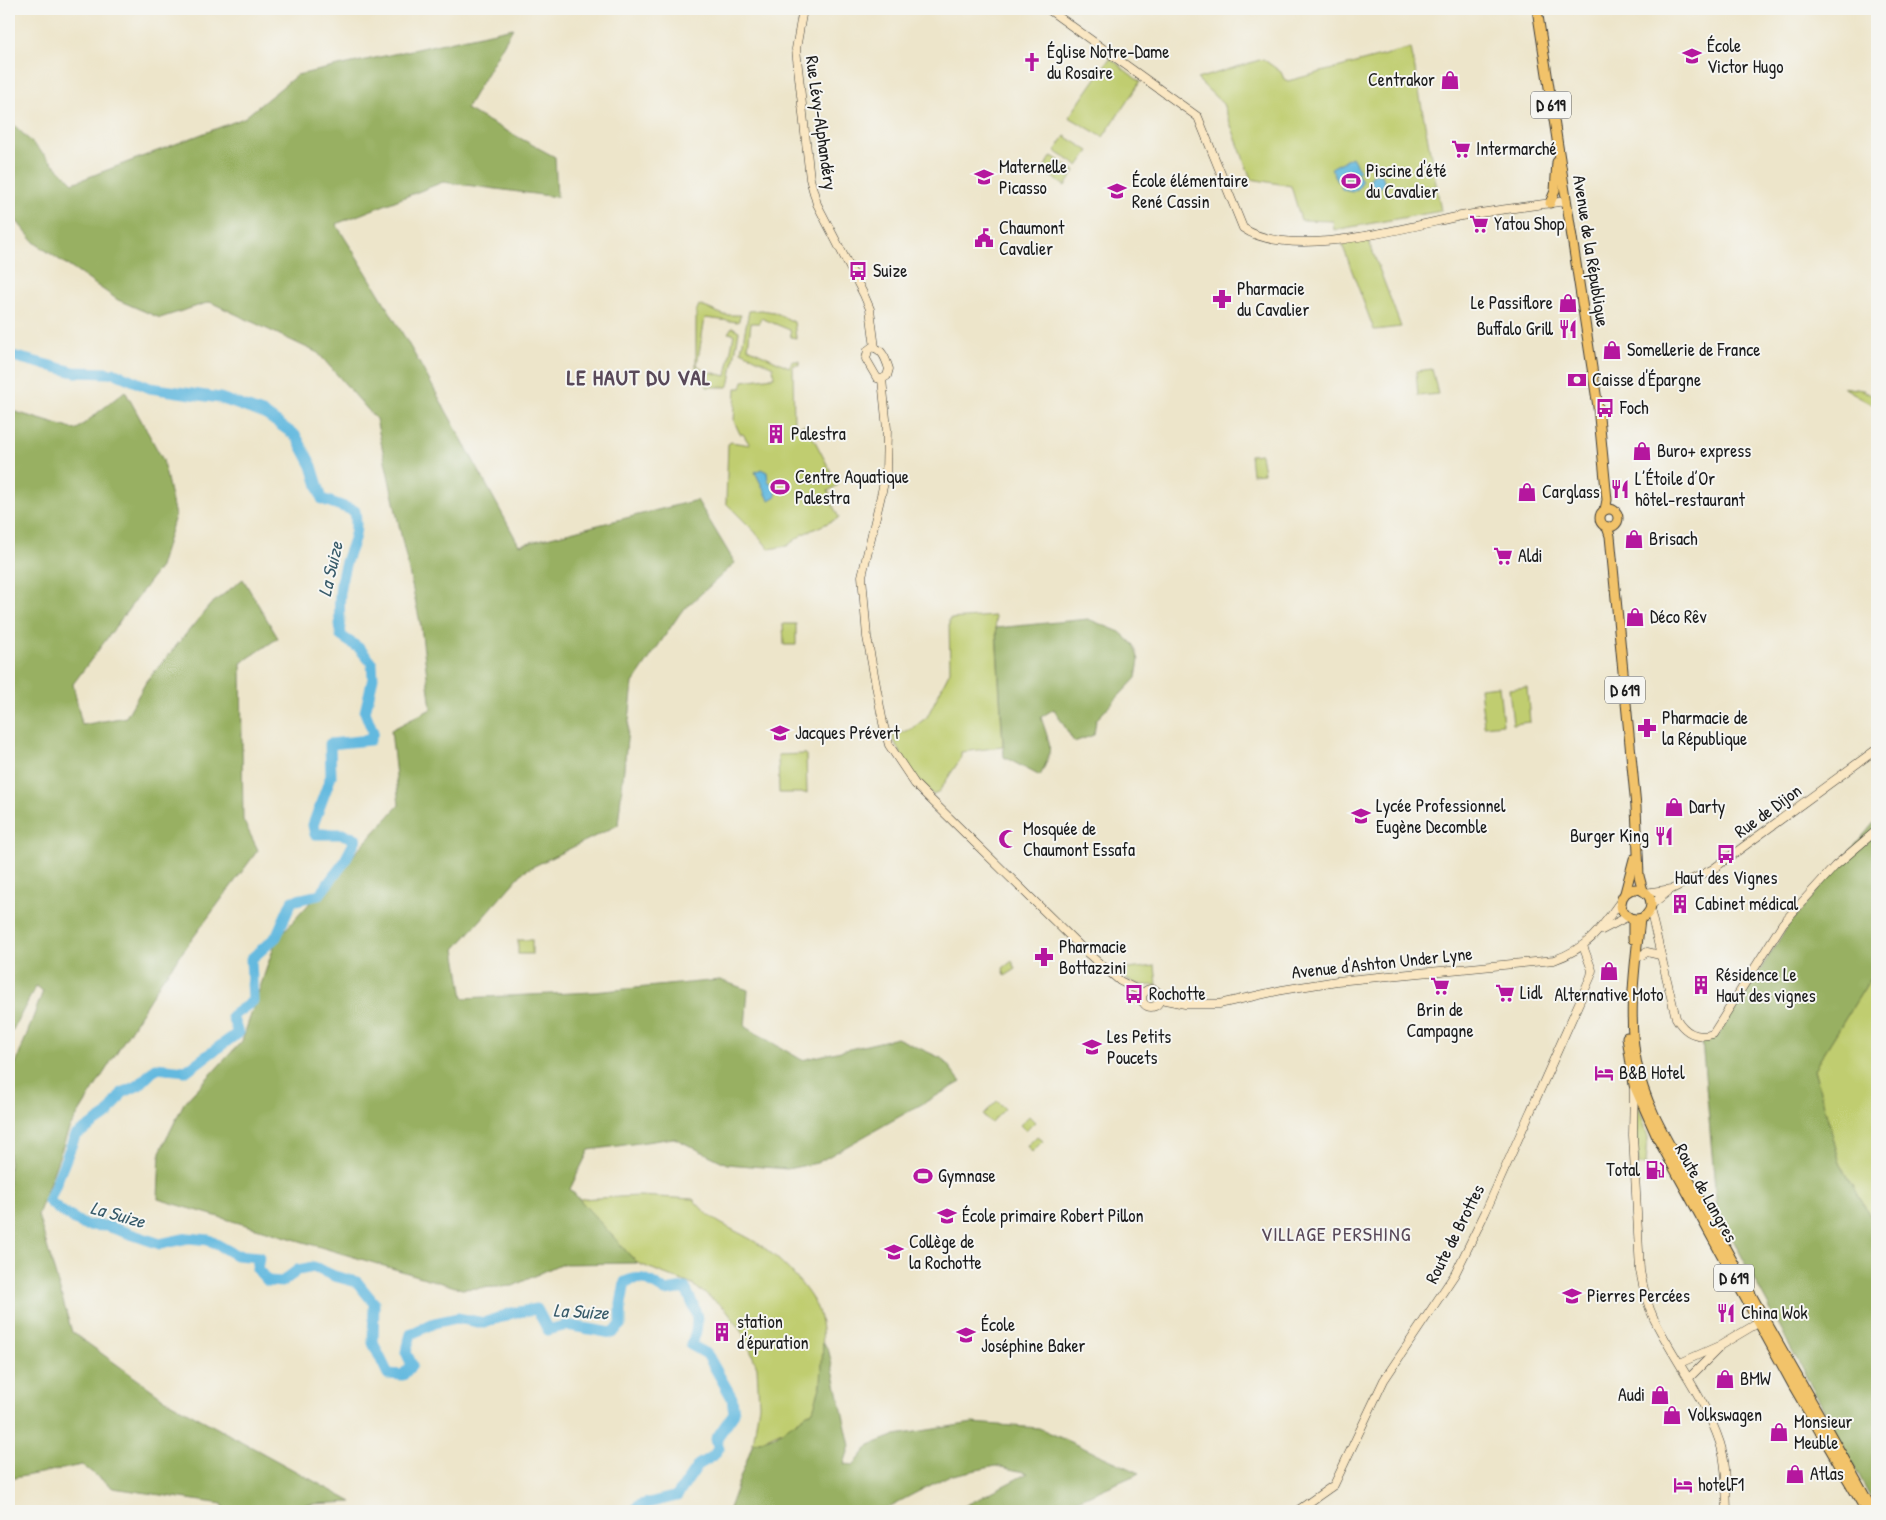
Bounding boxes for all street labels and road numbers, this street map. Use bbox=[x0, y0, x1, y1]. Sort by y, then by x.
street label: Rue Lévy-Alphandéry bbox=[800, 54, 843, 192]
road number: D 619 bbox=[1531, 92, 1571, 118]
street label: Avenue de la République bbox=[1567, 173, 1616, 329]
road number: D 619 bbox=[1605, 676, 1645, 704]
street label: Rue de Dijon bbox=[1729, 778, 1806, 843]
street label: Avenue d'Ashton Under Lyne bbox=[1290, 941, 1474, 984]
street label: Route de Langres bbox=[1669, 1139, 1744, 1247]
street label: Route de Brottes bbox=[1419, 1180, 1490, 1288]
road number: D 619 bbox=[1714, 1264, 1754, 1292]

